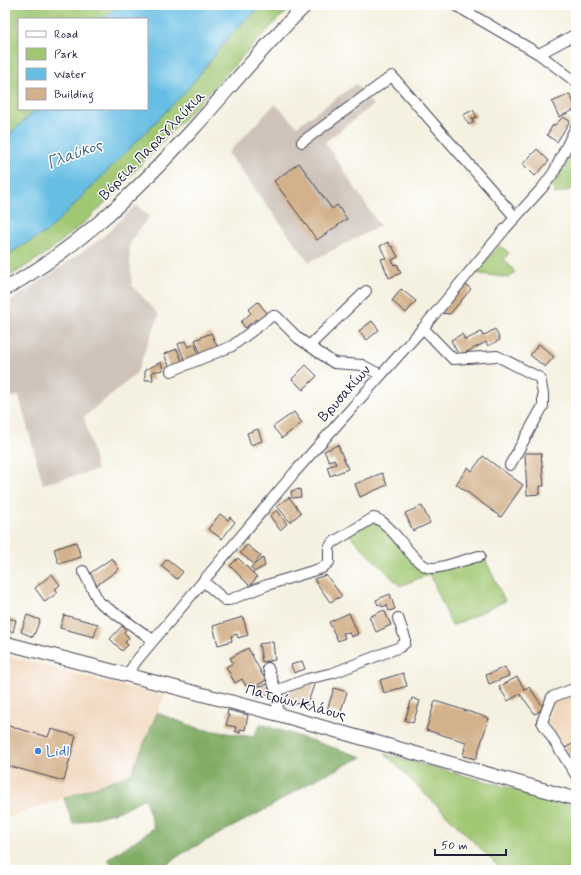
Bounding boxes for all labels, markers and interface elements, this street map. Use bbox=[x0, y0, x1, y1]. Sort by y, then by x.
legend bbox=[18, 18, 148, 110]
text: Road bbox=[54, 27, 78, 43]
text: Park bbox=[54, 47, 78, 63]
text: Water bbox=[54, 67, 86, 83]
street label: Βόρεια Παραγλαύκια bbox=[95, 86, 211, 205]
text: Building bbox=[54, 87, 94, 104]
water label: Γλαύκος bbox=[44, 134, 106, 174]
street label: Βρυσακίων bbox=[314, 361, 376, 426]
street label: Πατρών Κλάους bbox=[243, 680, 349, 726]
place label: Lidl bbox=[46, 742, 69, 762]
marker: Lidl bbox=[33, 746, 43, 756]
scale bar bbox=[435, 831, 506, 857]
text: 50 m bbox=[441, 838, 468, 854]

